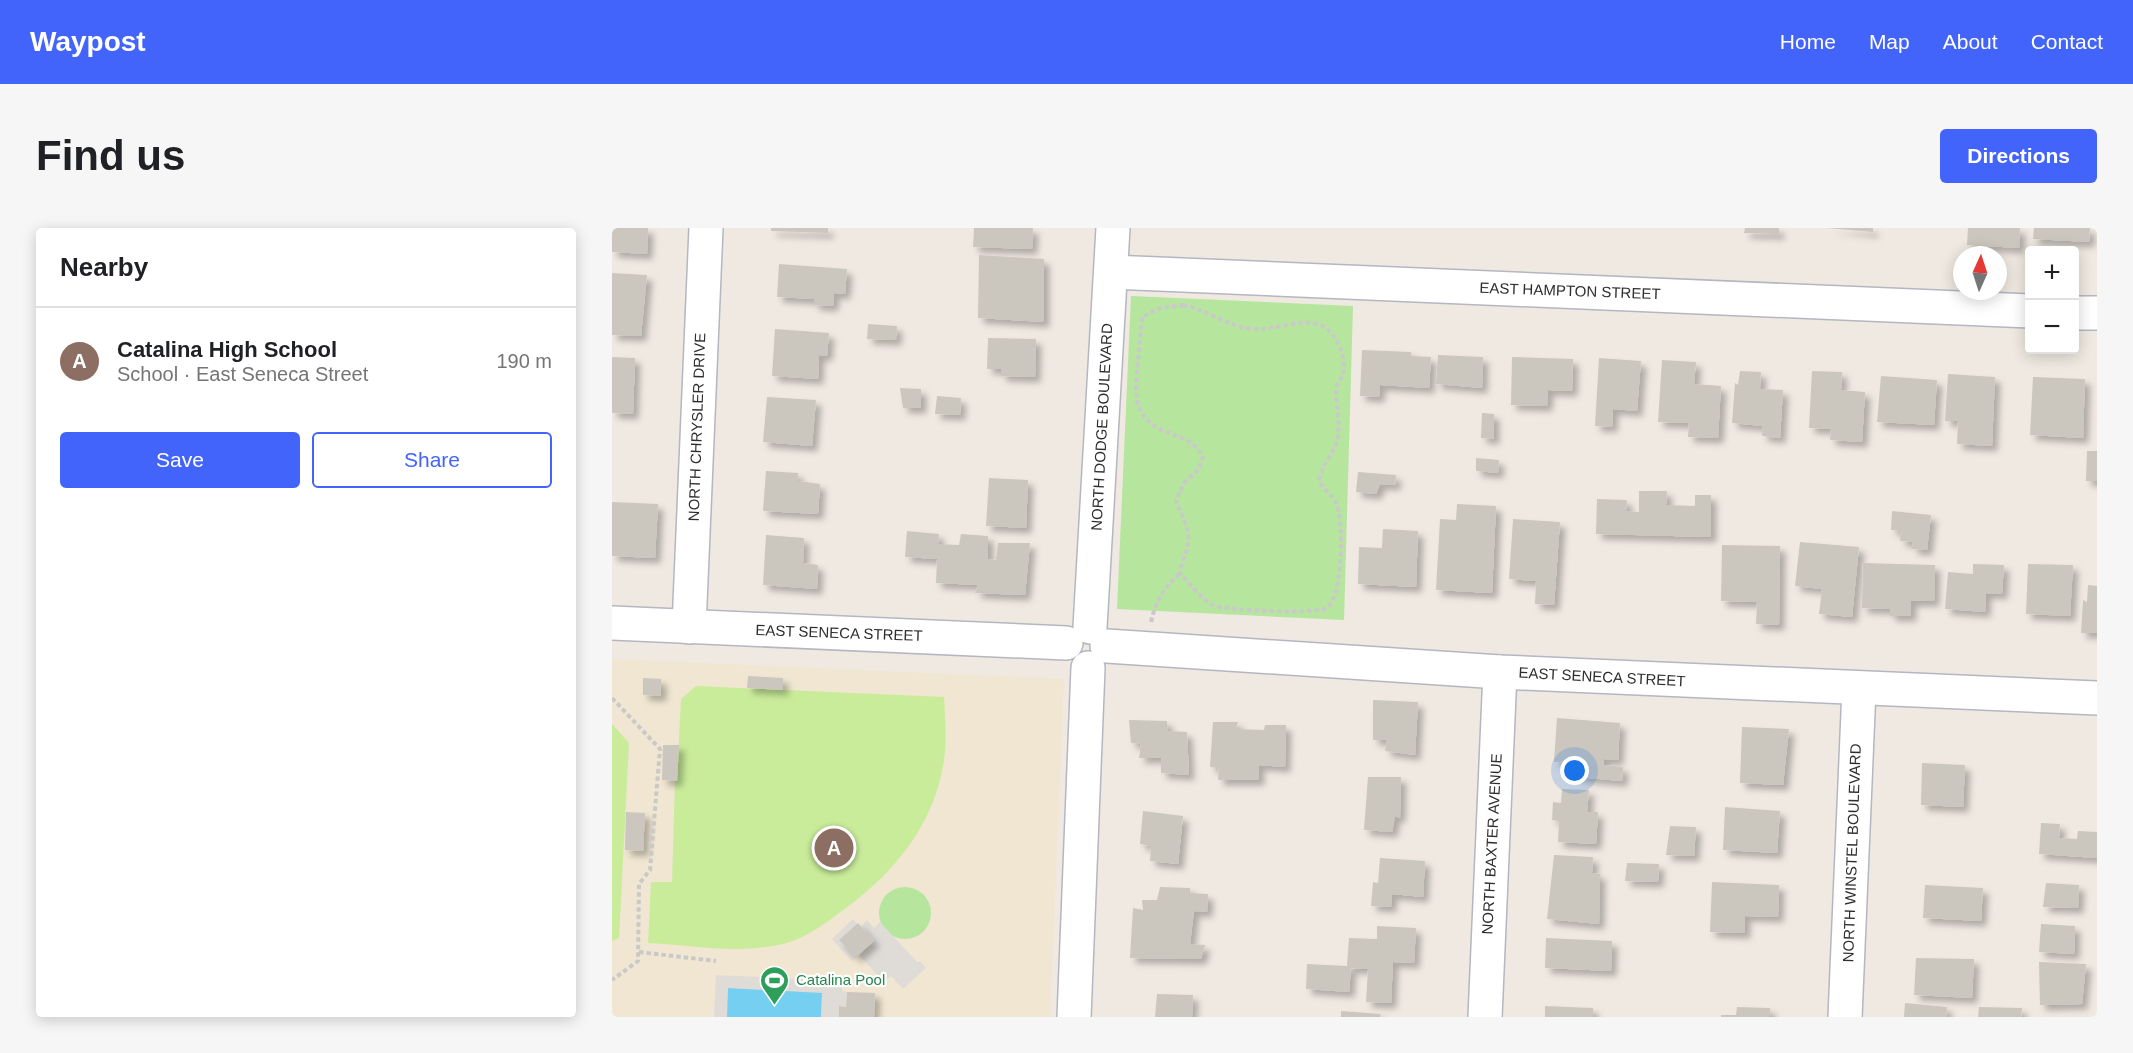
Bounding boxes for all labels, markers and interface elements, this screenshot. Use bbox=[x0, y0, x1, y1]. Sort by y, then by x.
text: Waypost bbox=[30, 26, 146, 57]
text: Home bbox=[1780, 30, 1836, 53]
text: Map bbox=[1869, 30, 1910, 53]
text: About bbox=[1943, 30, 1998, 53]
text: Contact bbox=[2031, 30, 2103, 53]
button: Directions bbox=[1940, 129, 2097, 183]
text: Find us bbox=[36, 132, 185, 179]
north arrow bbox=[1953, 246, 2007, 300]
map controls bbox=[2025, 246, 2079, 354]
button: + bbox=[2025, 246, 2079, 300]
text: Nearby bbox=[60, 252, 148, 282]
street label: EAST HAMPTON STREET bbox=[1479, 279, 1661, 302]
button: − bbox=[2025, 300, 2079, 354]
street label: NORTH DODGE BOULEVARD bbox=[1088, 323, 1115, 531]
street label: NORTH CHRYSLER DRIVE bbox=[685, 332, 708, 522]
text: Catalina High School bbox=[117, 337, 337, 362]
text: A bbox=[72, 350, 87, 372]
text: 190 m bbox=[496, 350, 552, 372]
text: School · East Seneca Street bbox=[117, 363, 368, 385]
button: Save bbox=[60, 432, 300, 488]
button: Share bbox=[312, 432, 552, 488]
street label: EAST SENECA STREET bbox=[755, 621, 923, 644]
street label: EAST SENECA STREET bbox=[1518, 664, 1686, 689]
street label: NORTH WINSTEL BOULEVARD bbox=[1839, 743, 1864, 963]
street label: NORTH BAXTER AVENUE bbox=[1478, 753, 1505, 935]
your location bbox=[1560, 756, 1589, 785]
pin: A bbox=[814, 826, 854, 870]
sports icon: Catalina Pool bbox=[759, 964, 791, 1006]
place label: Catalina Pool bbox=[796, 971, 885, 988]

